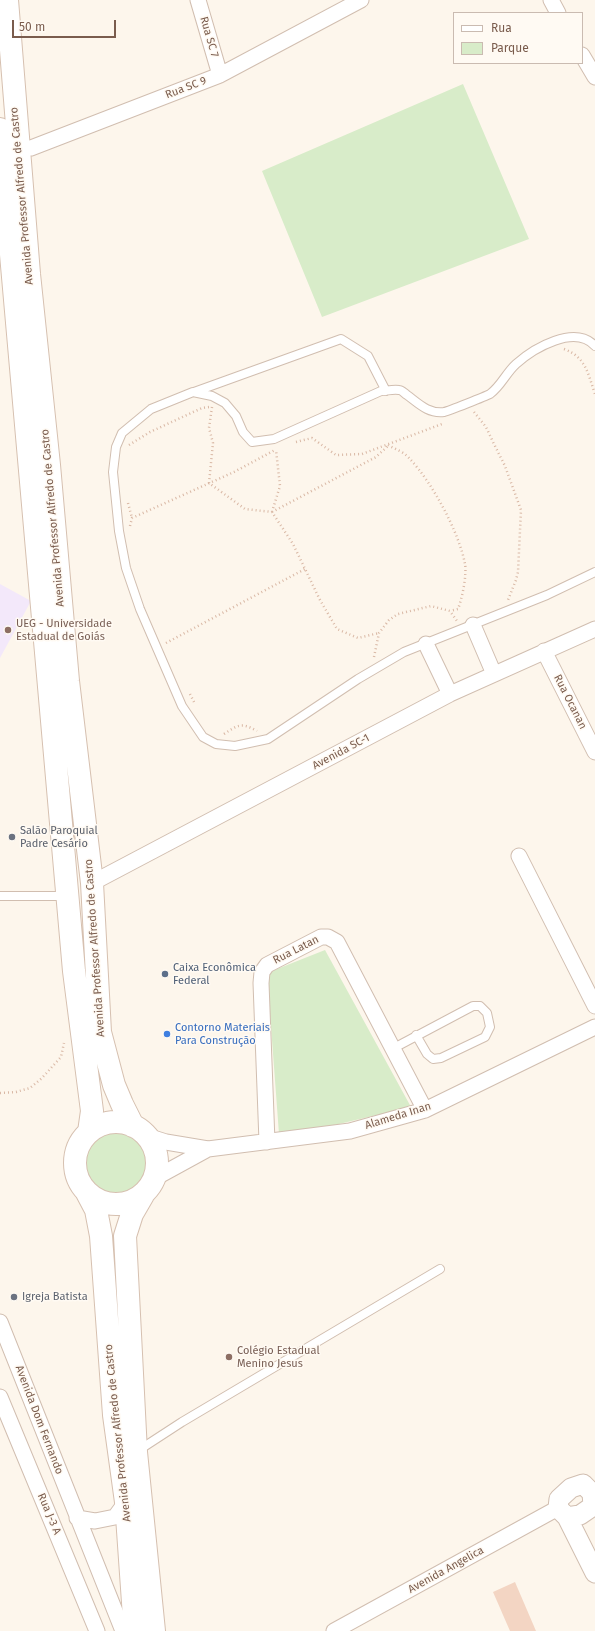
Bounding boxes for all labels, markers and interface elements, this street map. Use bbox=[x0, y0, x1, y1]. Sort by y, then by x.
scale bar bbox=[14, 12, 118, 38]
legend bbox=[453, 12, 583, 64]
street label: Rua SC 7 bbox=[197, 15, 221, 59]
text: 50 m bbox=[19, 20, 45, 34]
text: Rua bbox=[491, 21, 512, 35]
text: Parque bbox=[491, 41, 529, 55]
street label: Rua SC 9 bbox=[164, 74, 208, 102]
street label: Avenida Professor Alfredo de Castro bbox=[8, 107, 36, 285]
street label: Avenida Professor Alfredo de Castro bbox=[39, 429, 67, 607]
place label: UEG - Universidade Estadual de Goiás bbox=[16, 617, 112, 643]
marker: UEG - Universidade Estadual de Goiás bbox=[3, 625, 13, 635]
street label: Rua Ocanan bbox=[551, 672, 589, 732]
street label: Avenida SC-1 bbox=[310, 731, 372, 773]
place label: Salão Paroquial Padre Cesário bbox=[20, 824, 98, 850]
marker: Salão Paroquial Padre Cesário bbox=[7, 832, 17, 842]
street label: Avenida Professor Alfredo de Castro bbox=[82, 859, 108, 1037]
street label: Rua Latan bbox=[271, 933, 321, 967]
place label: Caixa Econômica Federal bbox=[173, 961, 256, 987]
marker: Caixa Econômica Federal bbox=[160, 969, 170, 979]
place label: Contorno Materiais Para Construção bbox=[175, 1021, 270, 1047]
marker: Contorno Materiais Para Construção bbox=[162, 1029, 172, 1039]
street label: Alameda Inan bbox=[363, 1100, 433, 1132]
place label: Igreja Batista bbox=[22, 1290, 88, 1304]
marker: Igreja Batista bbox=[9, 1292, 19, 1302]
street label: Avenida Professor Alfredo de Castro bbox=[102, 1344, 134, 1522]
place label: Colégio Estadual Menino Jesus bbox=[237, 1344, 320, 1370]
marker: Colégio Estadual Menino Jesus bbox=[224, 1352, 234, 1362]
street label: Avenida Dom Fernando bbox=[12, 1364, 66, 1476]
street label: Rua J-3 A bbox=[34, 1491, 64, 1537]
street label: Avenida Angelica bbox=[406, 1544, 486, 1596]

